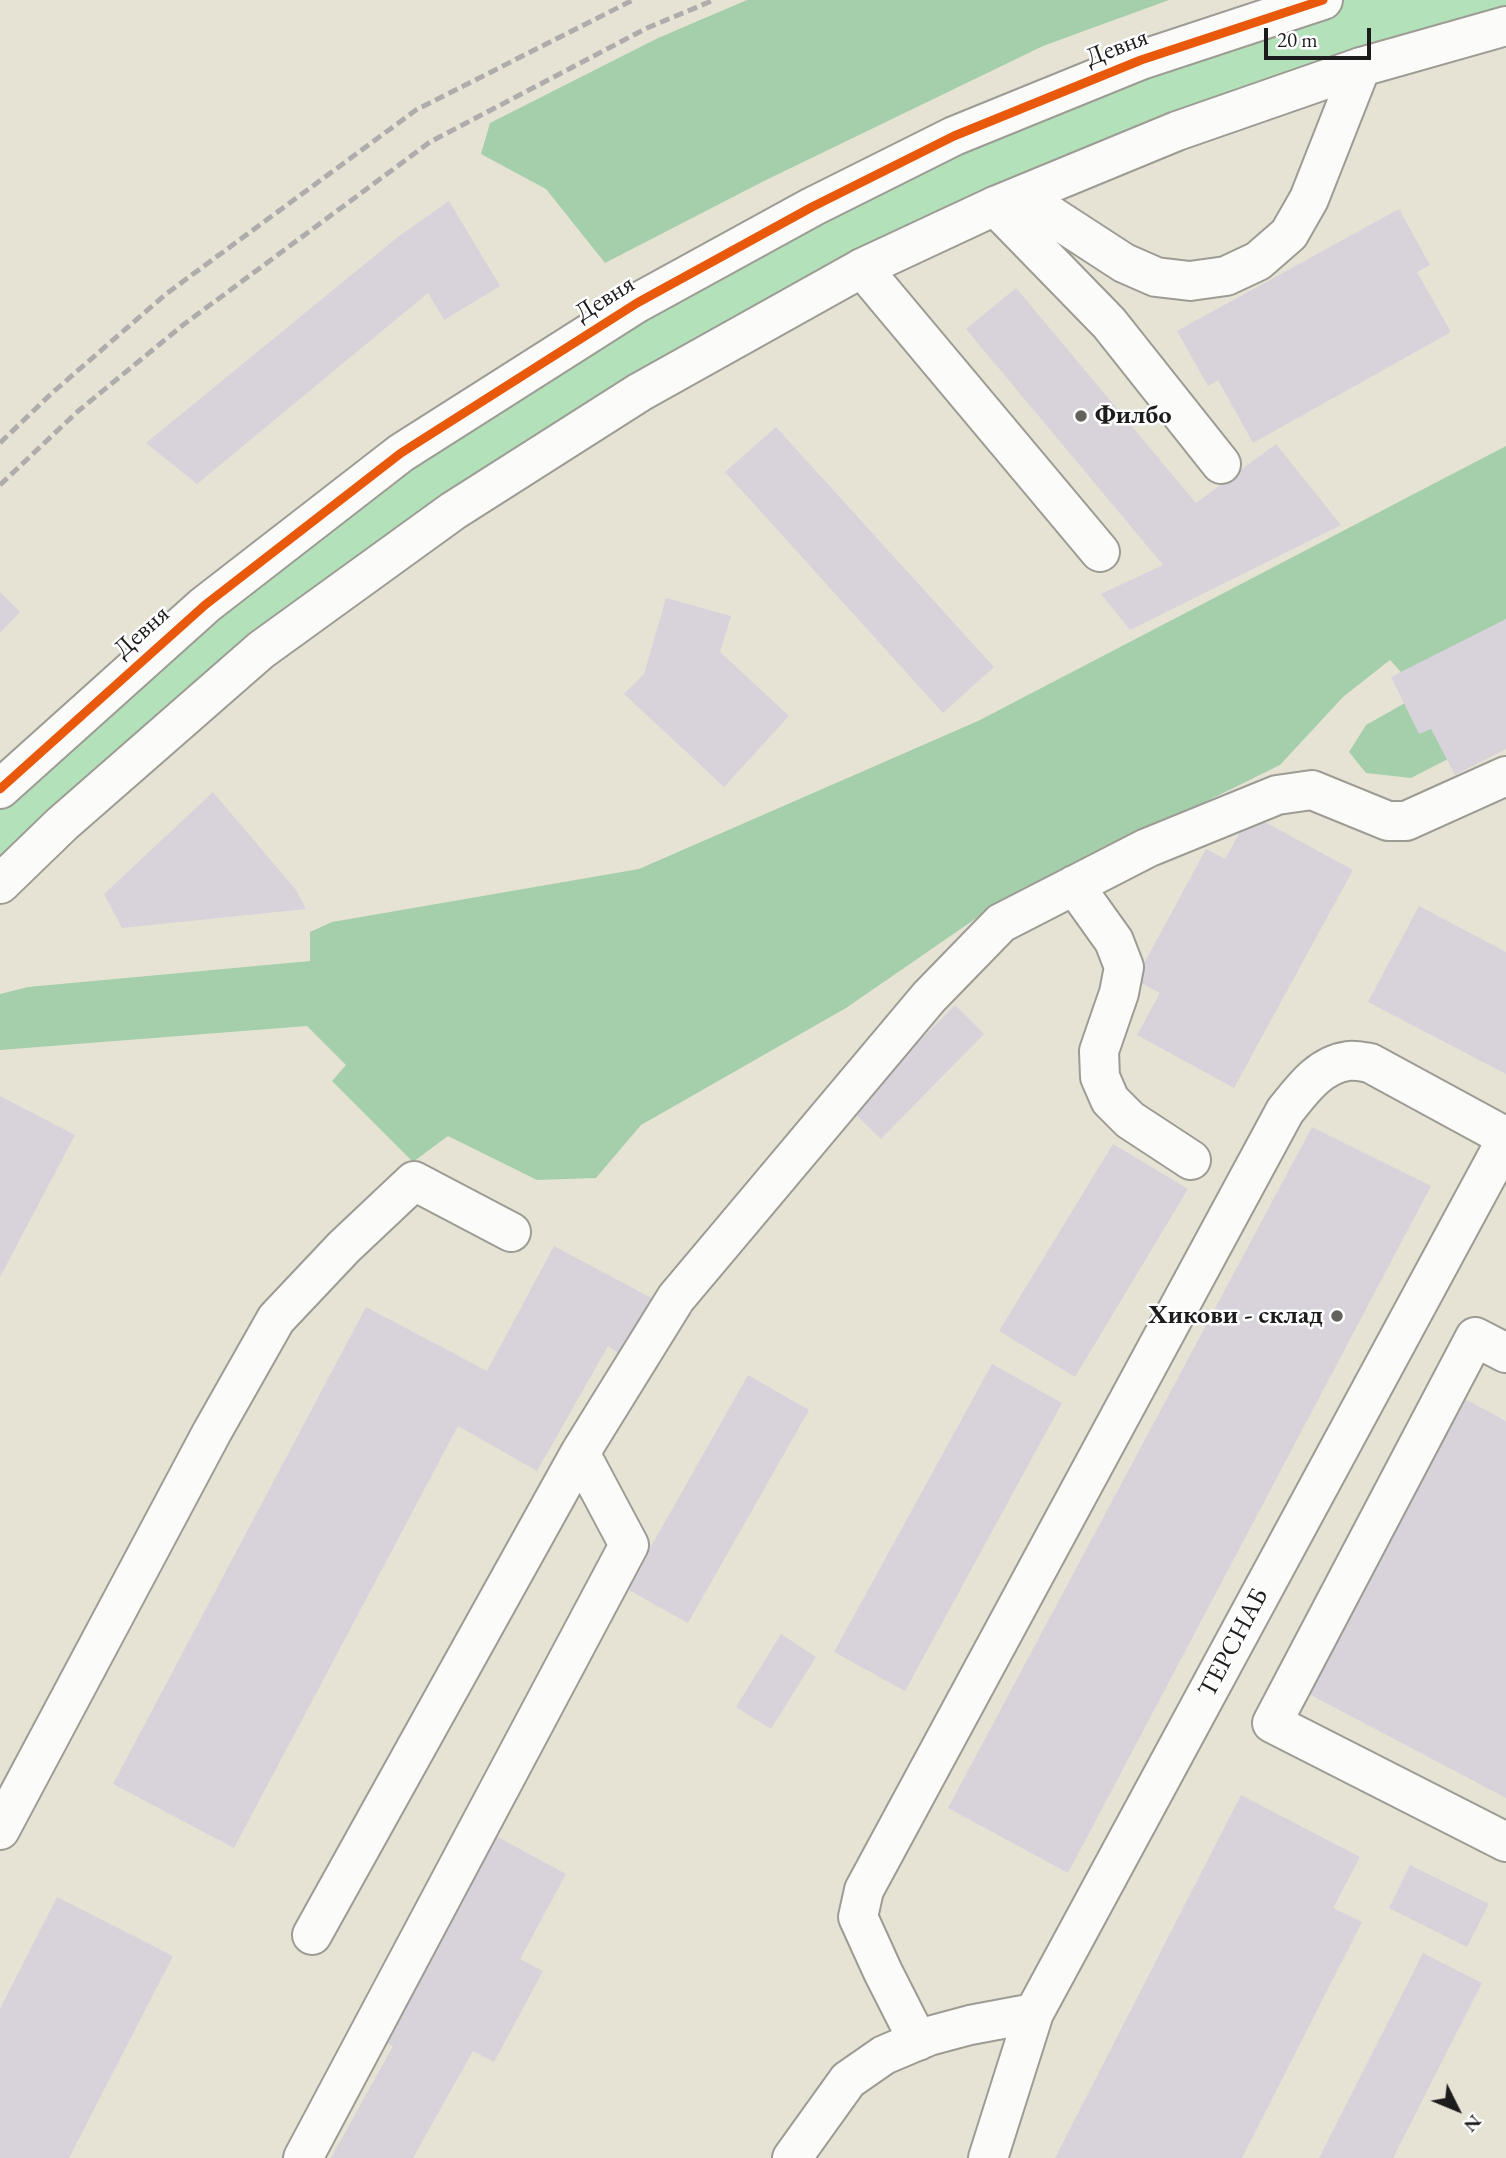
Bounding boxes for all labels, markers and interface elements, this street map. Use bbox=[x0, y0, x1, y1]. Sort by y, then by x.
scale bar bbox=[1268, 14, 1375, 58]
street label: Девня bbox=[1081, 22, 1153, 74]
text: 20 m bbox=[1277, 26, 1318, 53]
street label: Девня bbox=[569, 269, 641, 329]
place label: Филбо bbox=[1095, 400, 1171, 432]
marker: Филбо bbox=[1073, 408, 1089, 424]
street label: Девня bbox=[108, 599, 176, 665]
place label: Хикови - склад bbox=[1148, 1300, 1323, 1332]
marker: Хикови - склад bbox=[1329, 1308, 1345, 1324]
street label: ТЕРСНАБ bbox=[1192, 1583, 1276, 1703]
north arrow bbox=[1422, 2074, 1492, 2144]
text: N bbox=[1458, 2110, 1487, 2138]

